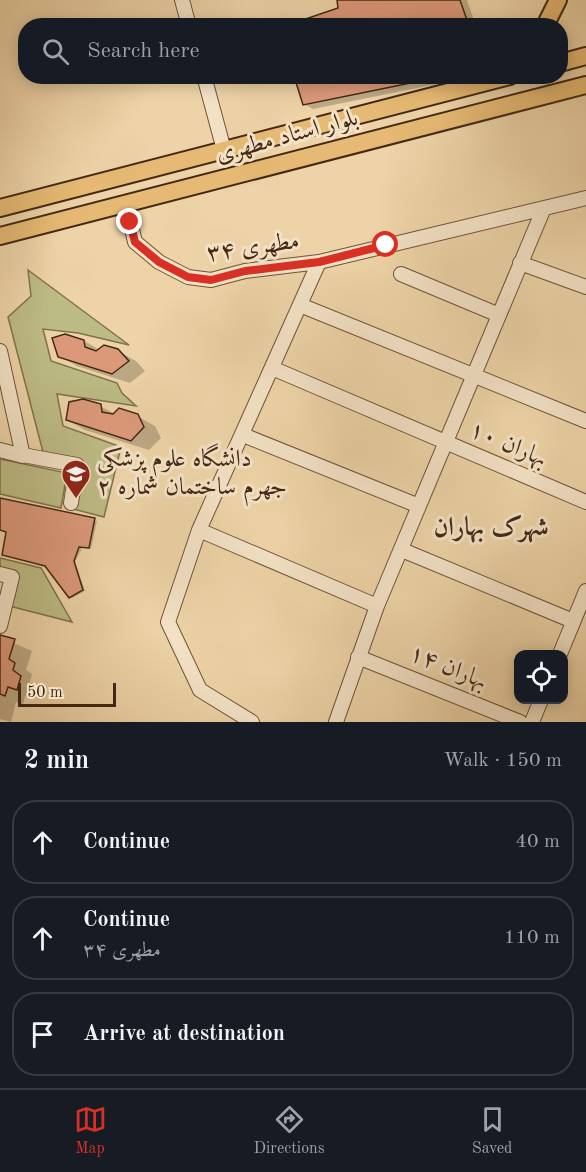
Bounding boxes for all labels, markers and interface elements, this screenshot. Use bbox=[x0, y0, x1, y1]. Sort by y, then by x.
search box bbox=[18, 18, 568, 84]
icon: search bbox=[39, 35, 72, 68]
text: Search here bbox=[87, 40, 200, 62]
street label: بلوار استاد مطهری bbox=[213, 107, 361, 168]
route end bbox=[116, 208, 142, 234]
street label: مطهری ۳۴ bbox=[205, 230, 301, 267]
route start bbox=[372, 231, 398, 257]
street label: بهاران ۱۰ bbox=[465, 418, 550, 473]
place label: دانشگاه علوم پزشکی جهرم ساختمان شماره ۲ bbox=[97, 443, 287, 507]
school or university icon: دانشگاه علوم پزشکی جهرم ساختمان شماره ۲ bbox=[60, 458, 92, 500]
district label: شهرک بهاران bbox=[433, 514, 549, 543]
street label: بهاران ۱۴ bbox=[405, 642, 490, 695]
map controls bbox=[514, 650, 568, 704]
button: locate bbox=[514, 650, 568, 704]
scale bar bbox=[18, 680, 116, 708]
text: 50 m bbox=[27, 685, 63, 701]
text: 2 min bbox=[24, 748, 89, 774]
text: Walk · 150 m bbox=[443, 751, 562, 771]
icon: ahead bbox=[26, 826, 59, 859]
text: Continue bbox=[83, 831, 170, 853]
text: 40 m bbox=[515, 832, 560, 852]
text: Continue bbox=[83, 909, 170, 931]
icon: ahead bbox=[26, 922, 59, 955]
text: 110 m bbox=[504, 928, 560, 948]
text: مطهری ۳۴ bbox=[83, 941, 161, 961]
icon: arrive bbox=[26, 1018, 59, 1051]
text: Arrive at destination bbox=[83, 1023, 285, 1045]
tab: Map bbox=[74, 1103, 107, 1159]
tab: Directions bbox=[254, 1103, 325, 1159]
tab: Saved bbox=[472, 1103, 512, 1159]

